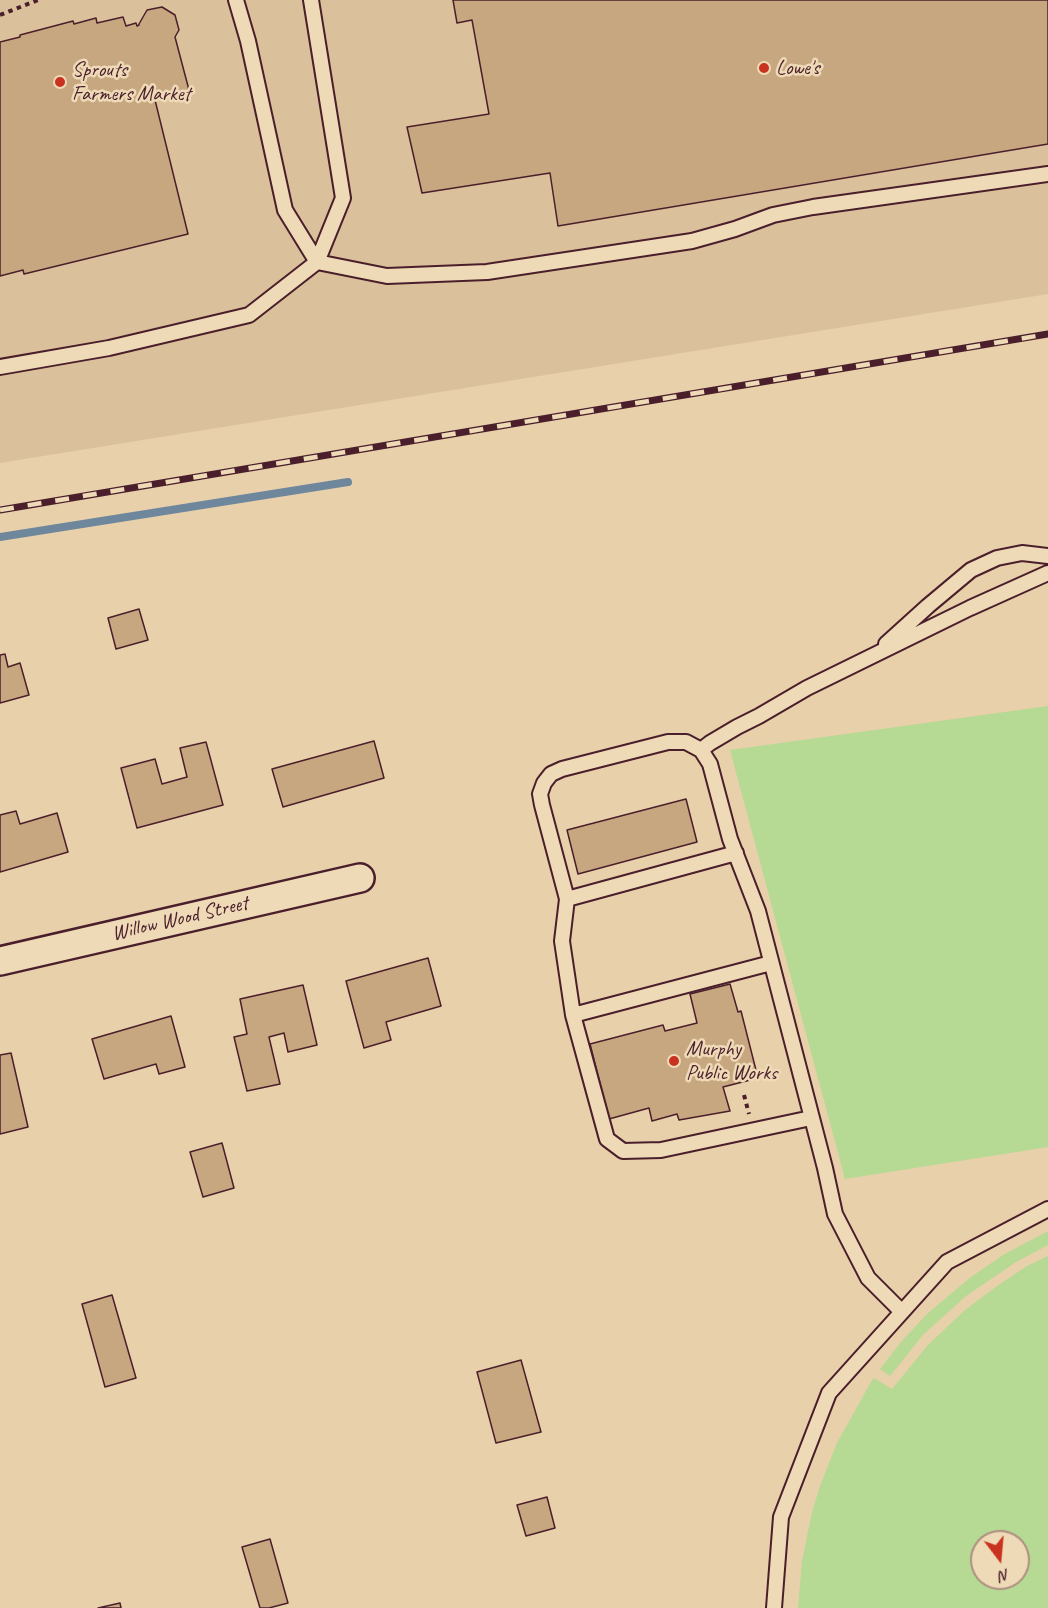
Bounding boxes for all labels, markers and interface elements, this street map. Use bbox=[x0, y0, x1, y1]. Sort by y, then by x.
place label: Lowe's bbox=[776, 55, 819, 81]
place label: Sprouts Farmers Market bbox=[72, 57, 190, 107]
marker: Lowe's bbox=[757, 61, 771, 75]
marker: Sprouts Farmers Market bbox=[53, 75, 67, 89]
street label: Willow Wood Street bbox=[109, 891, 251, 947]
place label: Murphy Public Works bbox=[686, 1036, 777, 1086]
marker: Murphy Public Works bbox=[667, 1054, 681, 1068]
north arrow bbox=[970, 1530, 1030, 1590]
text: N bbox=[997, 1564, 1012, 1586]

